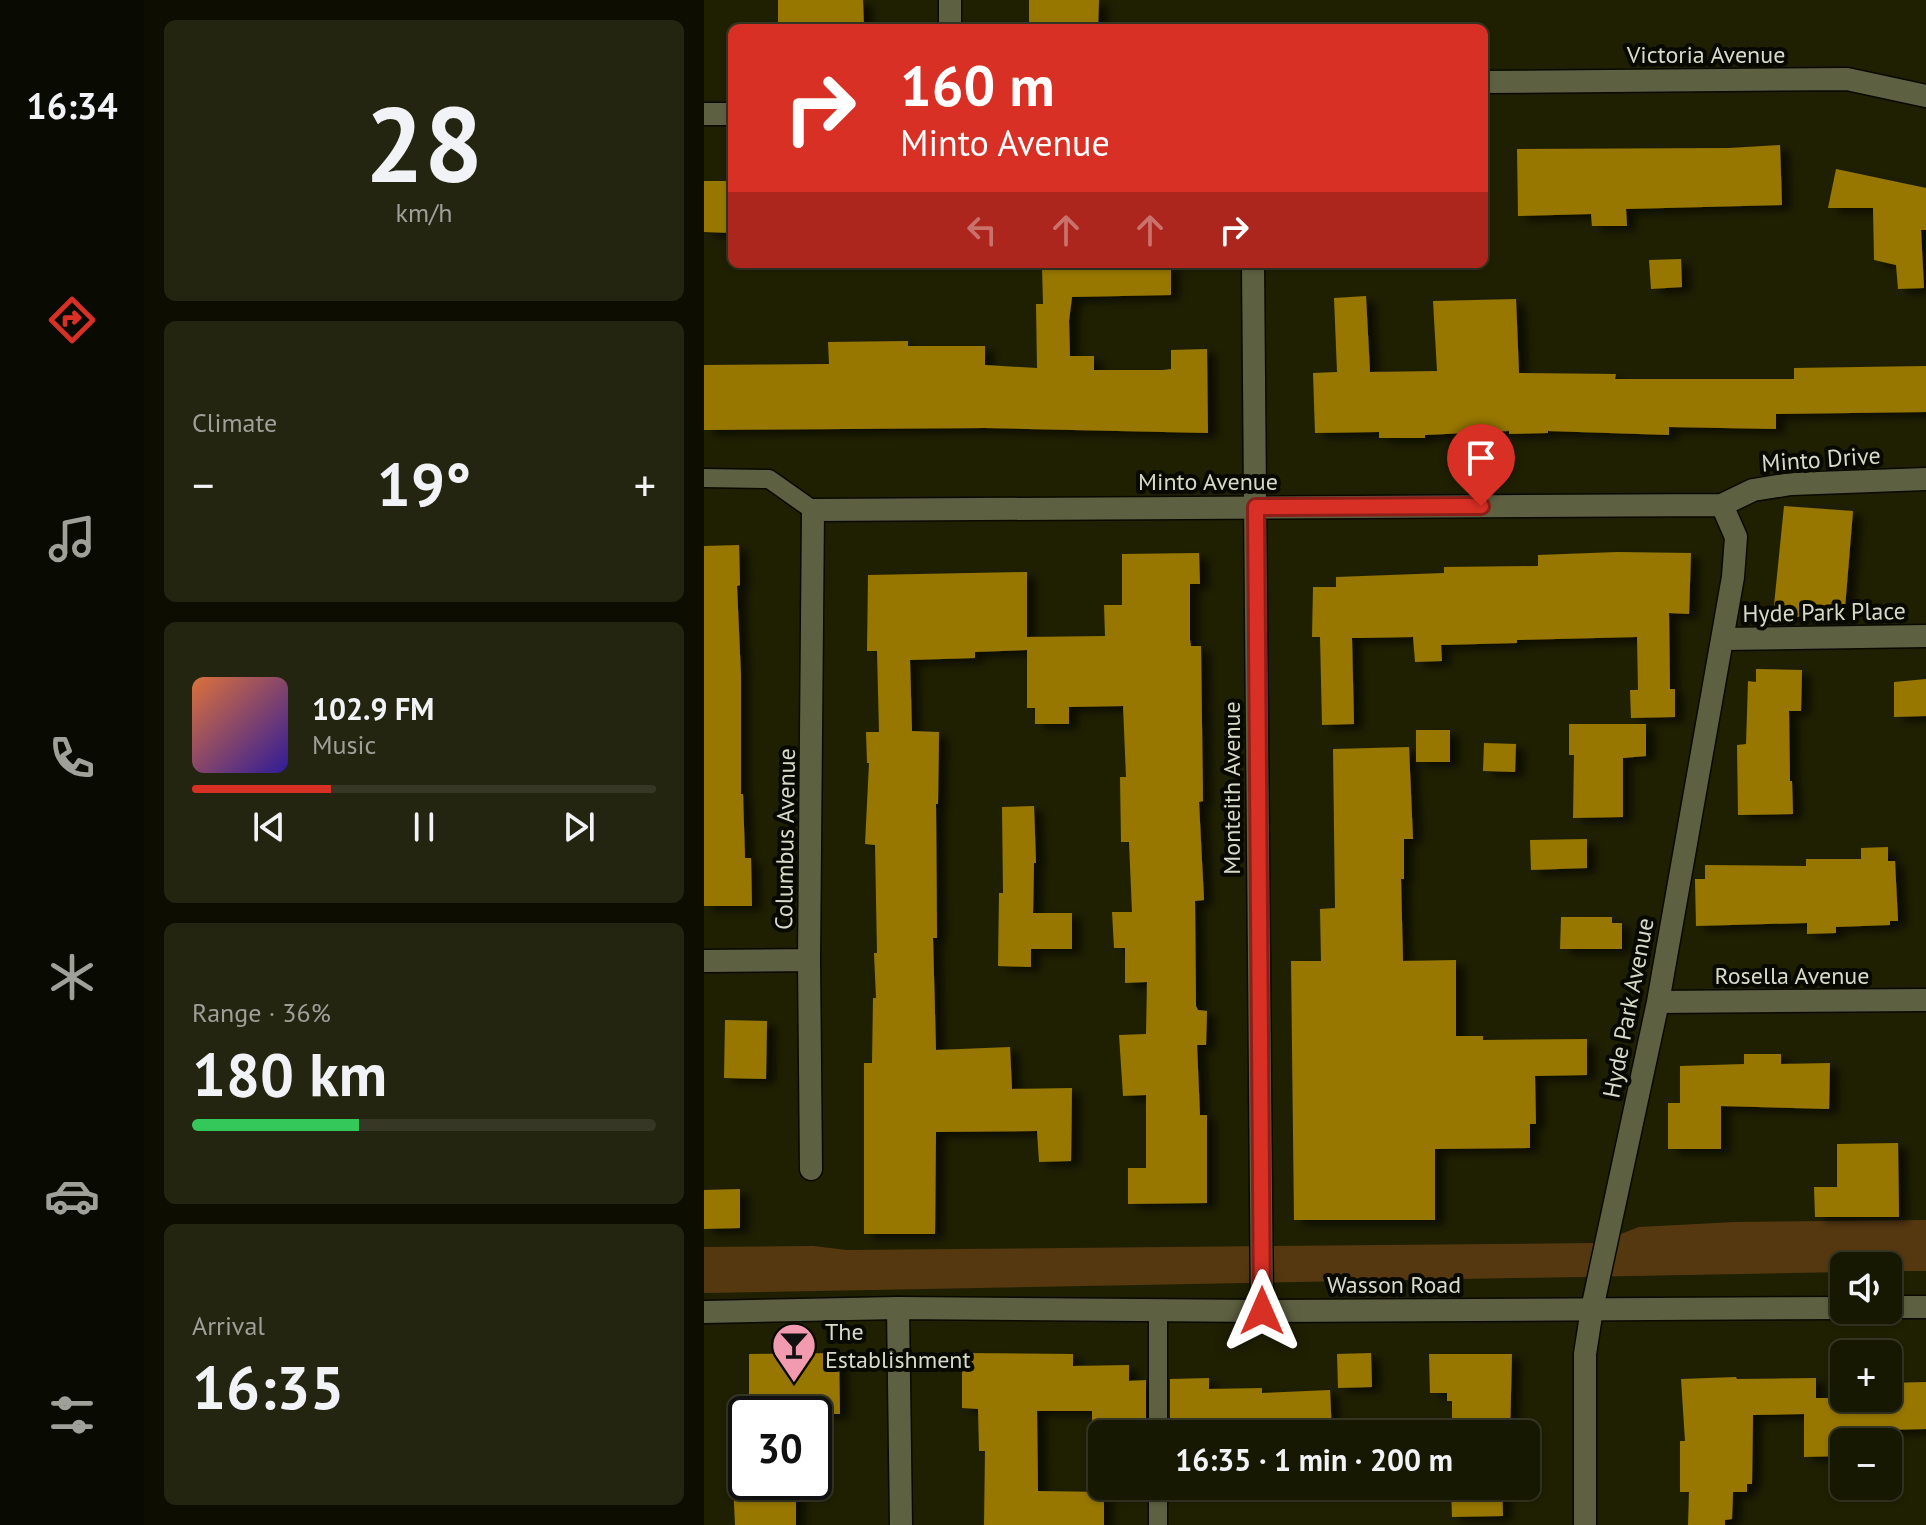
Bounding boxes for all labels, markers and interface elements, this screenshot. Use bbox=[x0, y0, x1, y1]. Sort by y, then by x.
street label: Victoria Avenue bbox=[1626, 39, 1785, 70]
text: 160 m bbox=[900, 49, 1055, 121]
icon: right bbox=[768, 56, 872, 160]
text: 28 bbox=[365, 76, 483, 211]
text: 16:34 bbox=[26, 82, 118, 129]
text: Minto Avenue bbox=[900, 119, 1110, 166]
text: km/h bbox=[396, 196, 453, 229]
icon: left bbox=[960, 208, 1004, 252]
icon: ahead bbox=[1044, 208, 1088, 252]
icon: ahead bbox=[1128, 208, 1172, 252]
icon: right bbox=[1212, 208, 1256, 252]
icon: directions bbox=[44, 292, 100, 348]
text: Climate bbox=[192, 406, 277, 439]
pin bbox=[1447, 424, 1515, 506]
icon: arrive bbox=[1459, 436, 1503, 480]
street label: Minto Drive bbox=[1760, 439, 1882, 479]
text: 19° bbox=[377, 445, 471, 523]
text: − bbox=[192, 456, 214, 513]
text: + bbox=[634, 456, 656, 513]
street label: Minto Avenue bbox=[1138, 466, 1278, 497]
icon: music bbox=[44, 511, 100, 567]
street label: Hyde Park Place bbox=[1742, 595, 1906, 629]
text: 102.9 FM bbox=[312, 689, 434, 728]
street label: Monteith Avenue bbox=[1216, 701, 1247, 875]
text: Music bbox=[312, 728, 376, 761]
icon: phone bbox=[44, 730, 100, 786]
street label: Columbus Avenue bbox=[768, 748, 802, 930]
icon: previous bbox=[247, 805, 291, 849]
icon: pause bbox=[402, 805, 446, 849]
icon: next bbox=[557, 805, 601, 849]
street label: Hyde Park Avenue bbox=[1595, 915, 1661, 1101]
icon: climate bbox=[44, 949, 100, 1005]
street label: Rosella Avenue bbox=[1715, 960, 1869, 991]
text: Range · 36% bbox=[192, 996, 331, 1029]
text: 180 km bbox=[192, 1035, 387, 1113]
icon: car bbox=[44, 1168, 100, 1224]
map controls bbox=[1830, 1252, 1902, 1500]
button: sound bbox=[1830, 1252, 1902, 1324]
position arrow bbox=[1220, 1269, 1304, 1353]
street label: Wasson Road bbox=[1327, 1269, 1461, 1300]
text: Arrival bbox=[192, 1309, 265, 1342]
place label: The Establishment bbox=[825, 1316, 971, 1375]
bar icon: The Establishment bbox=[770, 1321, 818, 1384]
button: + bbox=[1830, 1340, 1902, 1412]
text: 16:35 bbox=[192, 1348, 344, 1426]
icon: filters bbox=[44, 1387, 100, 1443]
speed limit sign: 30 bbox=[728, 1396, 832, 1500]
button: − bbox=[1830, 1428, 1902, 1500]
text: 16:35 · 1 min · 200 m bbox=[1175, 1440, 1453, 1479]

